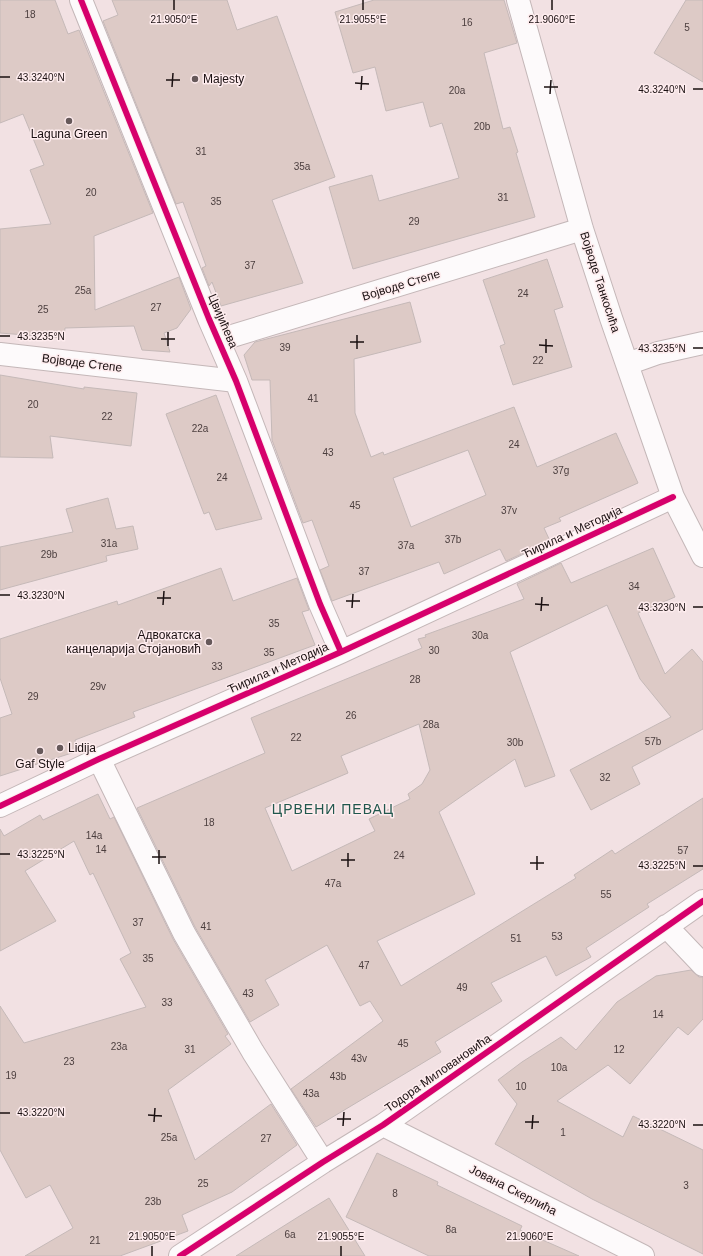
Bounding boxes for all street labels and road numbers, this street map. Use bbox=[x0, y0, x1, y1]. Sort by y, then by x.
street label: Војводе Танкосића bbox=[577, 230, 623, 334]
street label: Војводе Степе bbox=[360, 266, 442, 304]
street label: Цвијићева bbox=[205, 292, 241, 351]
street label: Војводе Степе bbox=[41, 351, 123, 375]
street label: Ћирила и Методија bbox=[520, 503, 624, 561]
street label: Ћирила и Методија bbox=[226, 639, 331, 696]
street label: Тодора Миловановића bbox=[382, 1031, 494, 1115]
street label: Јована Скерлића bbox=[467, 1162, 559, 1218]

